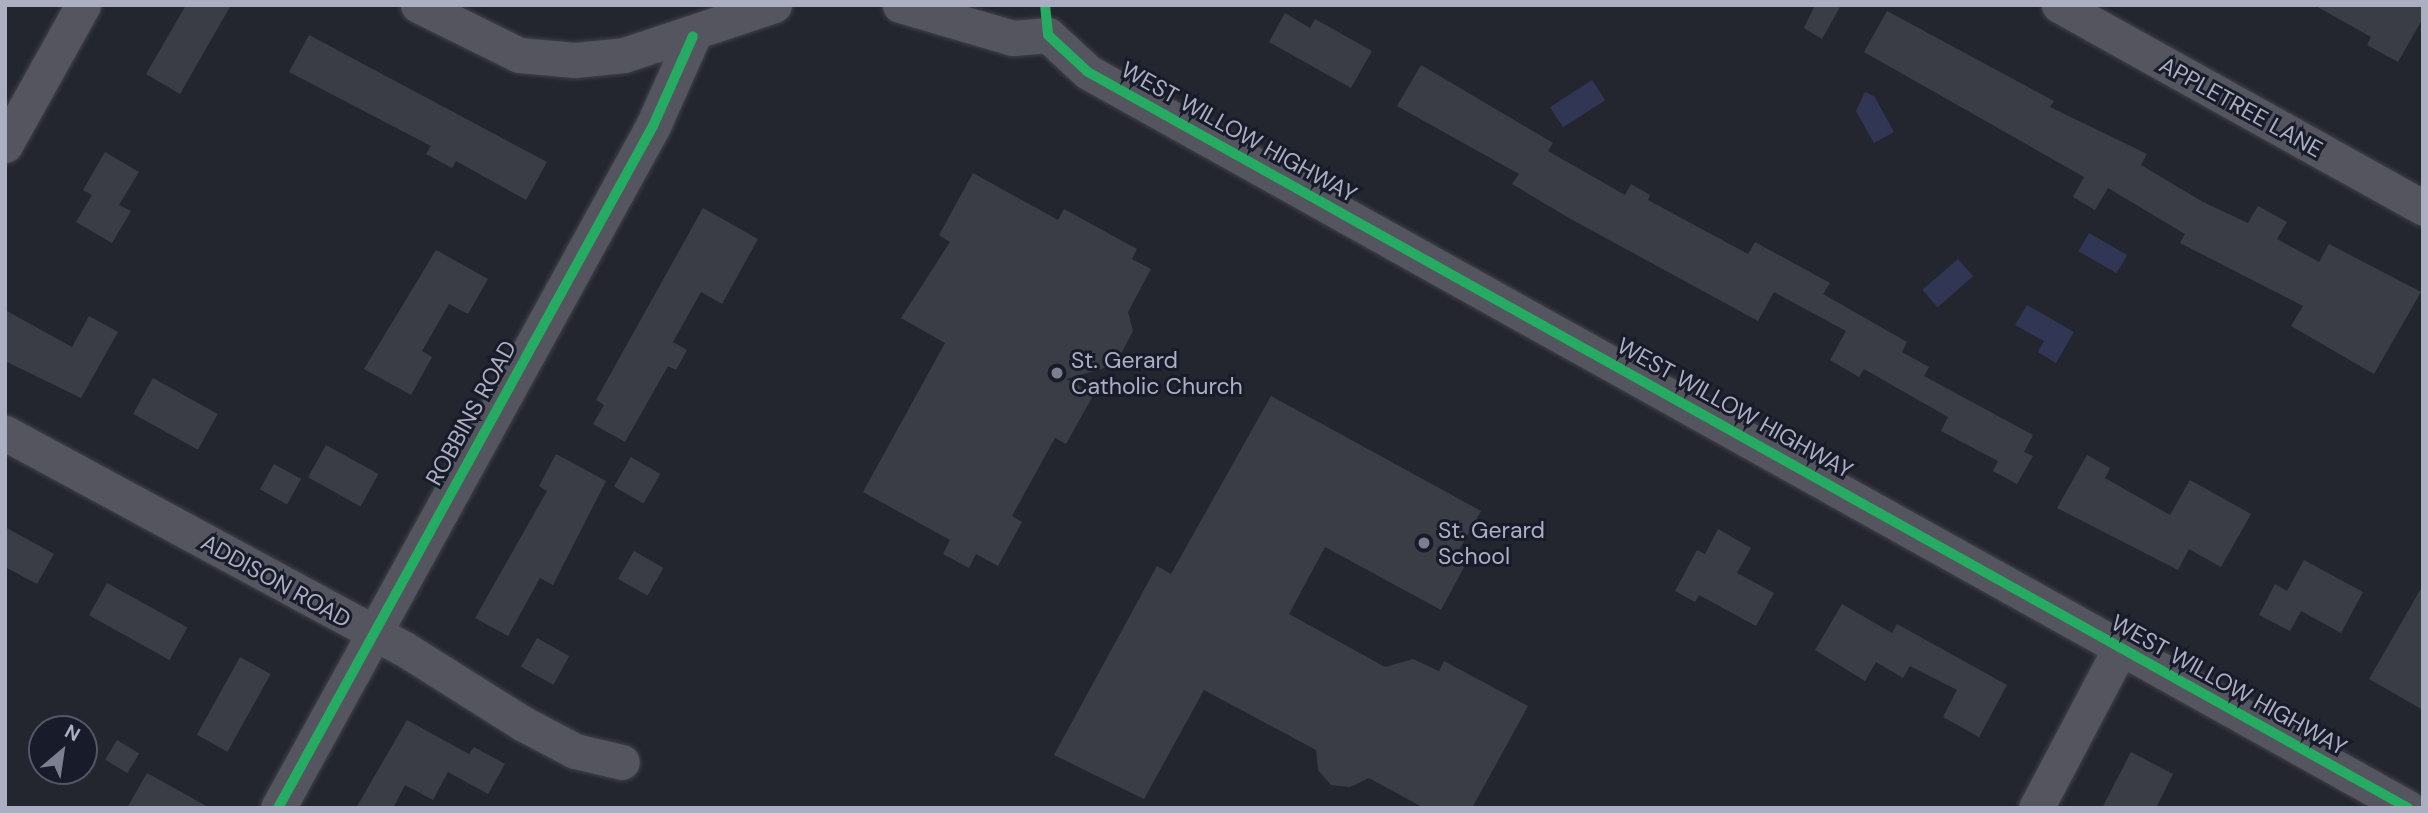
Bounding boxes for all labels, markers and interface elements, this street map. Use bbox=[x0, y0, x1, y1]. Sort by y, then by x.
street label: APPLETREE LANE bbox=[2155, 51, 2327, 163]
street label: WEST WILLOW HIGHWAY bbox=[1116, 56, 1362, 208]
street label: WEST WILLOW HIGHWAY bbox=[1612, 332, 1858, 484]
street label: ROBBINS ROAD bbox=[420, 336, 522, 490]
place label: St. Gerard Catholic Church bbox=[1071, 346, 1243, 400]
marker: St. Gerard Catholic Church bbox=[1049, 365, 1065, 381]
place label: St. Gerard School bbox=[1438, 516, 1545, 570]
street label: ADDISON ROAD bbox=[196, 528, 356, 634]
marker: St. Gerard School bbox=[1416, 535, 1432, 551]
street label: WEST WILLOW HIGHWAY bbox=[2106, 609, 2352, 761]
north arrow bbox=[28, 715, 98, 785]
text: N bbox=[60, 719, 85, 747]

